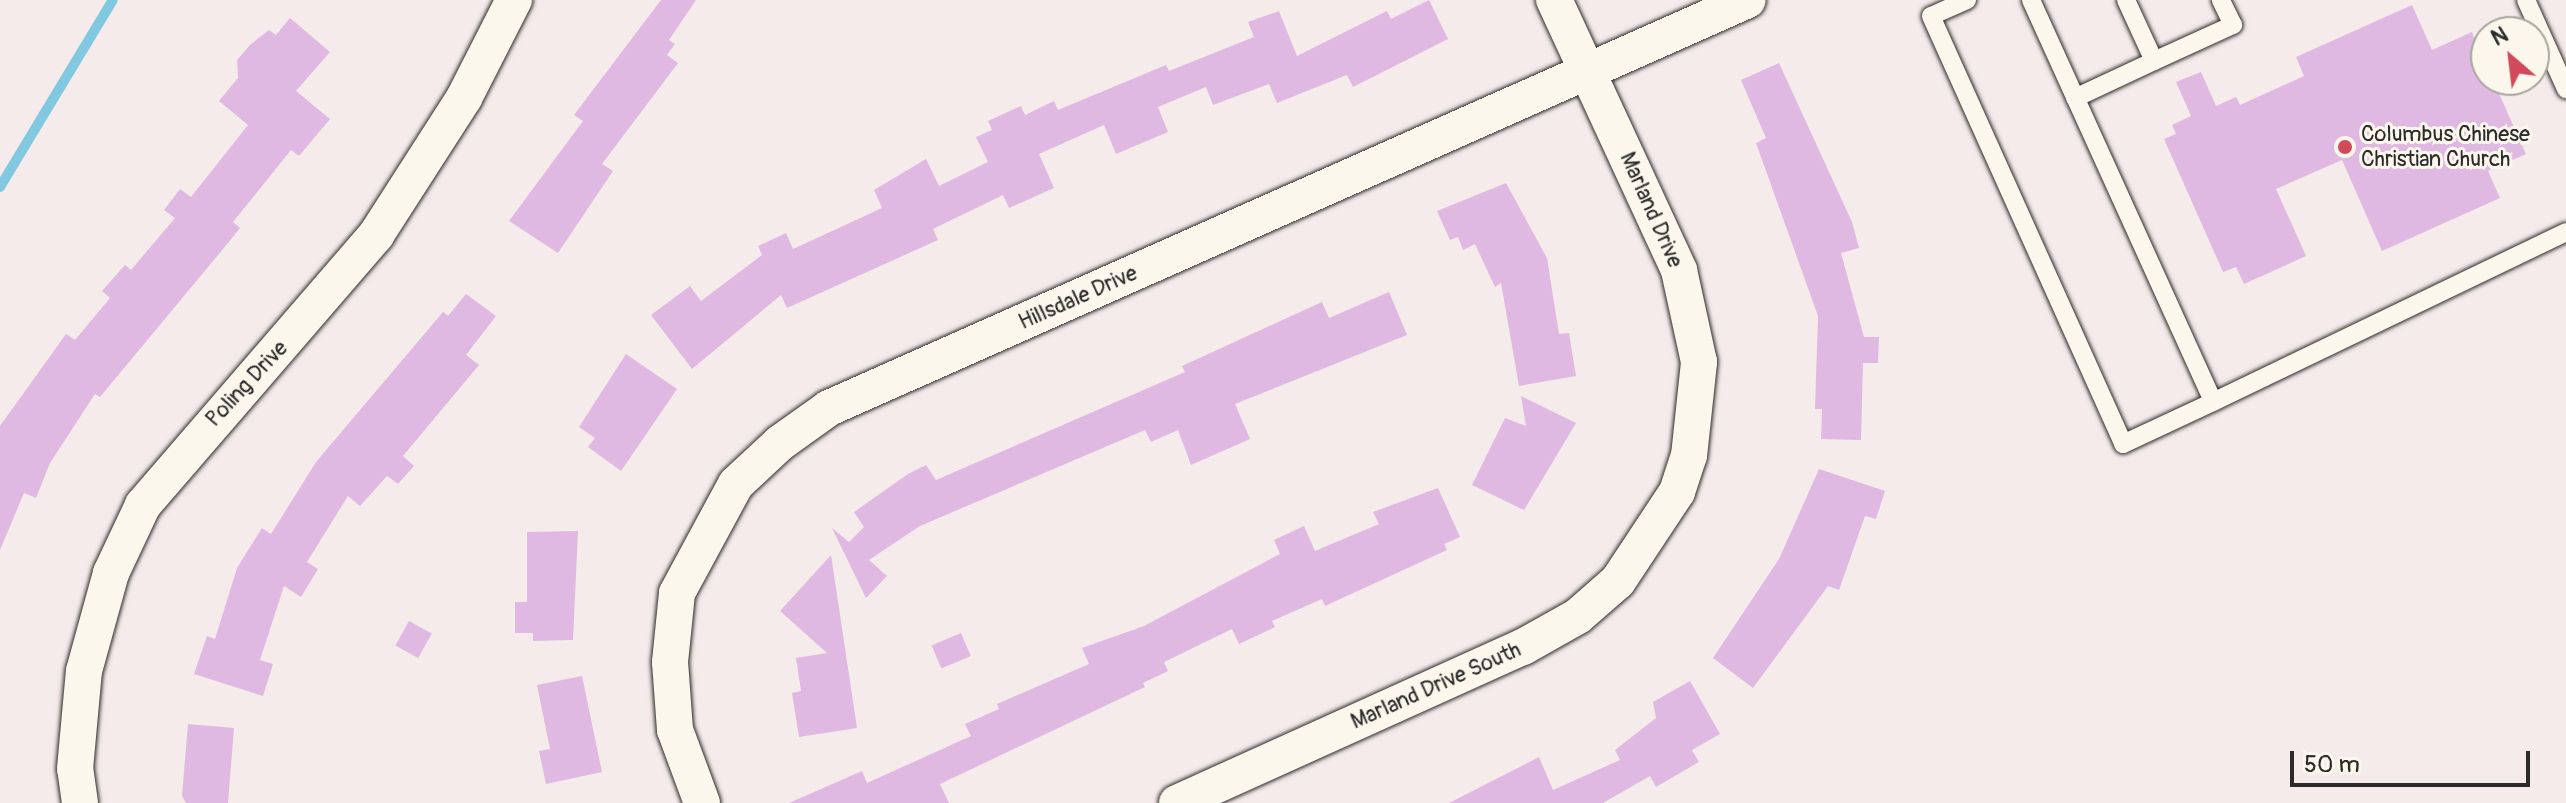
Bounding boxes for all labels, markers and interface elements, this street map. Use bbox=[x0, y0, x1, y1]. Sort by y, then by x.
north arrow bbox=[2470, 16, 2550, 96]
text: N bbox=[2487, 21, 2513, 52]
place label: Columbus Chinese Christian Church bbox=[2361, 121, 2530, 172]
marker: Columbus Chinese Christian Church bbox=[2336, 138, 2354, 156]
street label: Marland Drive bbox=[1614, 148, 1688, 272]
street label: Hillsdale Drive bbox=[1015, 260, 1141, 336]
street label: Poling Drive bbox=[200, 335, 294, 433]
street label: Marland Drive South bbox=[1347, 637, 1525, 735]
scale bar bbox=[2294, 735, 2534, 785]
text: 50 m bbox=[2304, 750, 2360, 779]

